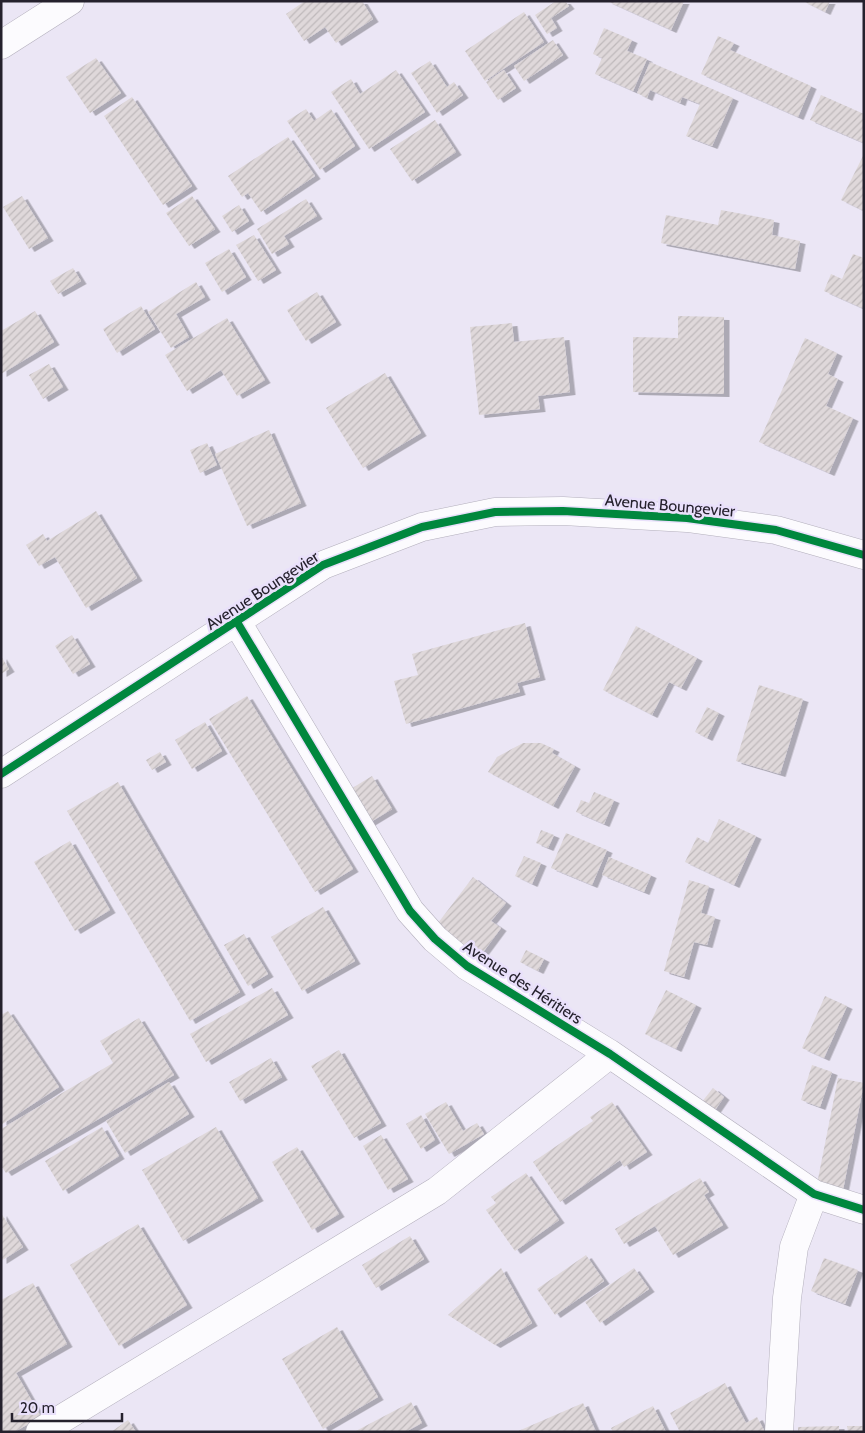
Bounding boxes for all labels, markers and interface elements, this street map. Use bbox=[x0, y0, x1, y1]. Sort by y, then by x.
street label: Avenue Boungevier bbox=[604, 490, 737, 521]
street label: Avenue Boungevier bbox=[202, 546, 323, 634]
street label: Avenue des Héritiers bbox=[460, 937, 586, 1028]
scale bar bbox=[12, 1390, 122, 1422]
text: 20 m bbox=[20, 1399, 55, 1417]

